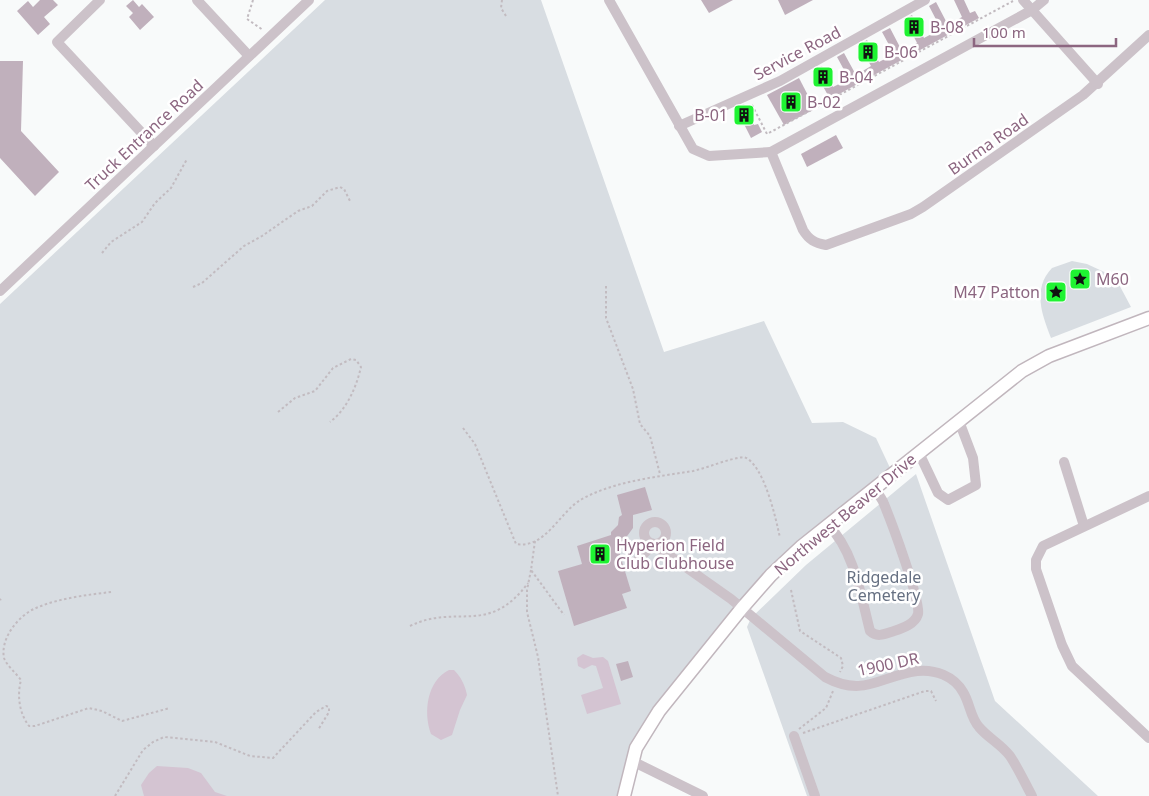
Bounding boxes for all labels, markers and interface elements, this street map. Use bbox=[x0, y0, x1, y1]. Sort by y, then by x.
building icon: B-08 bbox=[902, 15, 926, 39]
scale bar bbox=[974, 15, 1116, 47]
place label: B-08 bbox=[930, 16, 964, 38]
street label: Service Road bbox=[749, 21, 845, 85]
text: 100 m bbox=[982, 22, 1026, 42]
building icon: B-06 bbox=[856, 40, 880, 64]
place label: B-06 bbox=[884, 41, 918, 63]
building icon: B-04 bbox=[811, 65, 835, 89]
place label: B-04 bbox=[839, 66, 873, 88]
street label: Truck Entrance Road bbox=[80, 74, 208, 196]
building icon: B-02 bbox=[779, 90, 803, 114]
place label: B-02 bbox=[807, 91, 841, 113]
building icon: B-01 bbox=[732, 103, 756, 127]
place label: B-01 bbox=[694, 104, 728, 126]
street label: Burma Road bbox=[943, 108, 1033, 180]
place icon: M60 bbox=[1068, 267, 1092, 291]
place label: M60 bbox=[1096, 268, 1129, 290]
place icon: M47 Patton bbox=[1044, 280, 1068, 304]
place label: M47 Patton bbox=[953, 281, 1040, 303]
street label: Northwest Beaver Drive bbox=[769, 448, 921, 580]
place label: Hyperion Field Club Clubhouse bbox=[616, 534, 734, 574]
building icon: Hyperion Field Club Clubhouse bbox=[588, 542, 612, 566]
park label: Ridgedale Cemetery bbox=[847, 566, 921, 606]
street label: 1900 DR bbox=[855, 647, 921, 681]

